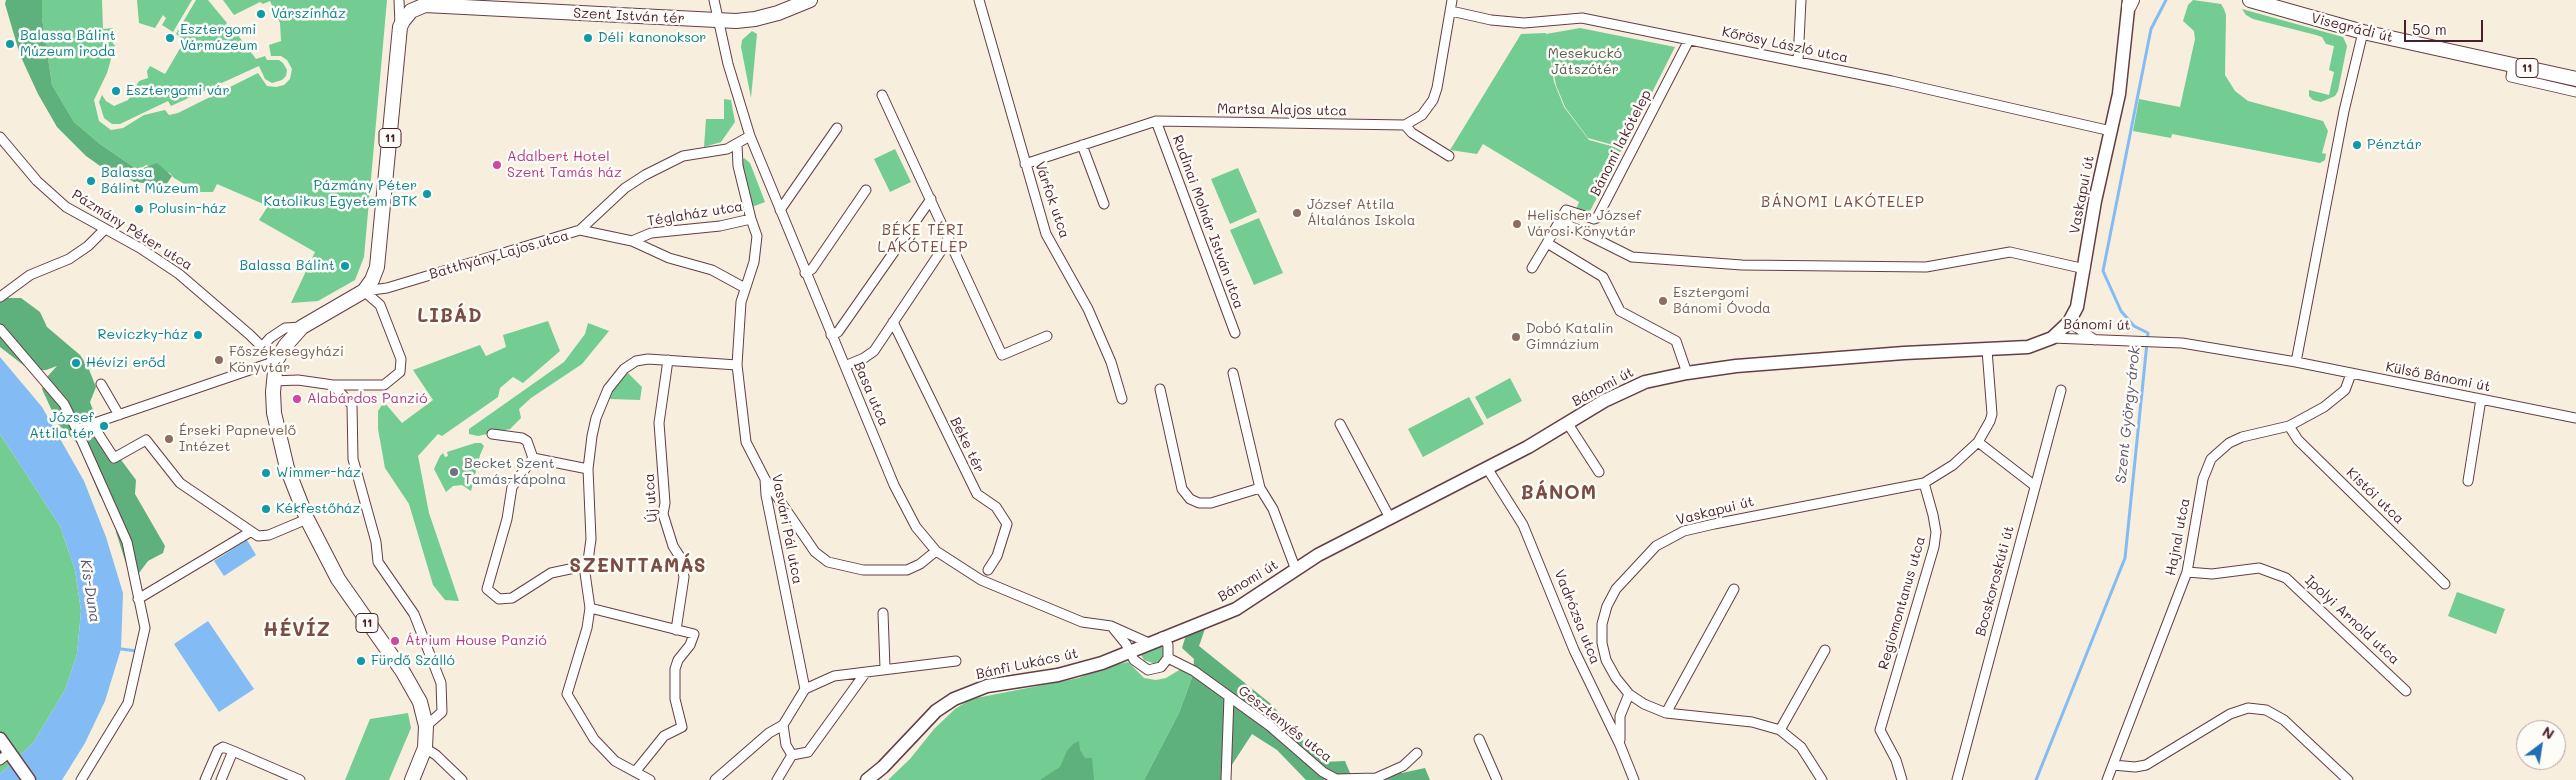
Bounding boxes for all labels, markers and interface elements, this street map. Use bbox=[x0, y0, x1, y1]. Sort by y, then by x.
street label: Szent István tér bbox=[573, 5, 685, 27]
place label: Várszínház bbox=[271, 6, 346, 22]
marker: Várszínház bbox=[255, 8, 267, 20]
street label: Visegrádi út bbox=[2309, 10, 2395, 46]
scale bar bbox=[2406, 10, 2485, 42]
text: 50 m bbox=[2412, 19, 2447, 39]
place label: Esztergomi Vármúzeum bbox=[180, 22, 258, 54]
street label: Kőrösy László utca bbox=[1720, 23, 1850, 67]
place label: Balassa Bálint Múzeum iroda bbox=[20, 28, 116, 60]
place label: Déli kanonoksor bbox=[598, 30, 706, 46]
marker: Esztergomi Vármúzeum bbox=[164, 32, 176, 44]
marker: Déli kanonoksor bbox=[582, 32, 594, 44]
marker: Balassa Bálint Múzeum iroda bbox=[4, 38, 16, 50]
park label: Mesekuckó Játszótér bbox=[1548, 46, 1622, 78]
road number: 11 bbox=[2516, 58, 2538, 78]
place label: Esztergomi vár bbox=[126, 83, 229, 99]
marker: Esztergomi vár bbox=[110, 85, 122, 97]
street label: Bánomi lakótelep bbox=[1587, 87, 1655, 199]
street label: Martsa Alajos utca bbox=[1217, 100, 1347, 120]
road number: 11 bbox=[379, 128, 401, 148]
street label: Rudinai Molnár István utca bbox=[1169, 133, 1247, 311]
place label: Pénztár bbox=[2367, 137, 2422, 153]
marker: Pénztár bbox=[2351, 139, 2363, 151]
place label: Adalbert Hotel Szent Tamás ház bbox=[507, 149, 622, 182]
street label: Vaskapui út bbox=[2066, 154, 2098, 236]
marker: Adalbert Hotel Szent Tamás ház bbox=[491, 159, 503, 171]
street label: Várfok utca bbox=[1031, 159, 1073, 241]
place label: Balassa Bálint Múzeum bbox=[101, 165, 199, 198]
marker: Balassa Bálint Múzeum bbox=[85, 175, 97, 187]
place label: Pázmány Péter Katolikus Egyetem BTK bbox=[264, 178, 417, 210]
street label: Pázmány Péter utca bbox=[69, 186, 195, 274]
marker: Pázmány Péter Katolikus Egyetem BTK bbox=[421, 188, 433, 200]
district label: BÁNOMI LAKÓTELEP bbox=[1759, 193, 1927, 211]
place label: József Attila Általános Iskola bbox=[1307, 197, 1416, 230]
street label: Téglaház utca bbox=[646, 198, 744, 230]
place label: Polusin-ház bbox=[149, 201, 226, 217]
marker: Polusin-ház bbox=[133, 203, 145, 215]
marker: József Attila Általános Iskola bbox=[1291, 207, 1303, 219]
place label: Helischer József Városi Könyvtár bbox=[1527, 208, 1641, 240]
marker: Helischer József Városi Könyvtár bbox=[1511, 218, 1523, 230]
district label: BÉKE TÉRI LAKÓTELEP bbox=[876, 221, 970, 256]
street label: Batthyány Lajos utca bbox=[427, 227, 571, 283]
place label: Balassa Bálint bbox=[239, 258, 335, 274]
marker: Balassa Bálint bbox=[339, 260, 351, 272]
place label: Esztergomi Bánomi Óvoda bbox=[1673, 285, 1771, 318]
marker: Esztergomi Bánomi Óvoda bbox=[1657, 295, 1669, 307]
district label: LIBÁD bbox=[417, 305, 483, 327]
street label: Bánomi út bbox=[2063, 316, 2131, 334]
place label: Dobó Katalin Gimnázium bbox=[1526, 321, 1613, 354]
place label: Reviczky-ház bbox=[98, 327, 188, 343]
marker: Reviczky-ház bbox=[192, 329, 204, 341]
marker: Dobó Katalin Gimnázium bbox=[1510, 331, 1522, 343]
place label: Főszékesegyházi Könyvtár bbox=[229, 344, 344, 377]
water label: Szent György-árok bbox=[2112, 346, 2144, 484]
marker: Főszékesegyházi Könyvtár bbox=[213, 354, 225, 366]
place label: Hévízi erőd bbox=[86, 355, 165, 371]
marker: Hévízi erőd bbox=[70, 357, 82, 369]
street label: Basa utca bbox=[850, 359, 892, 429]
street label: Külső Bánomi út bbox=[2384, 359, 2492, 395]
street label: Bánomi út bbox=[1569, 364, 1637, 410]
place label: Alabárdos Panzió bbox=[307, 391, 427, 407]
marker: Alabárdos Panzió bbox=[291, 393, 303, 405]
place label: József Attila tér bbox=[29, 410, 94, 442]
street label: Béke tér bbox=[946, 414, 988, 476]
marker: József Attila tér bbox=[98, 420, 110, 432]
place label: Érseki Papnevelő Intézet bbox=[179, 423, 296, 456]
marker: Érseki Papnevelő Intézet bbox=[163, 433, 175, 445]
place label: Becket Szent Tamás-kápolna bbox=[464, 456, 566, 488]
street label: Kistói utca bbox=[2343, 464, 2407, 528]
place label: Wimmer-ház bbox=[276, 465, 361, 481]
marker: Becket Szent Tamás-kápolna bbox=[448, 466, 460, 478]
marker: Wimmer-ház bbox=[260, 467, 272, 479]
street label: Vasvári Pál utca bbox=[768, 472, 806, 586]
street label: Új utca bbox=[641, 473, 661, 523]
district label: BÁNOM bbox=[1520, 482, 1598, 504]
street label: Vaskapui út bbox=[1674, 493, 1756, 529]
street label: Hajnal utca bbox=[2162, 497, 2194, 577]
place label: Kékfestőház bbox=[276, 501, 360, 517]
marker: Kékfestőház bbox=[260, 503, 272, 515]
street label: Bocskoroskúti út bbox=[1972, 524, 2018, 638]
street label: Regiomontanus utca bbox=[1875, 534, 1929, 672]
district label: SZENTTAMÁS bbox=[568, 555, 708, 577]
street label: Bánomi út bbox=[1215, 556, 1281, 606]
water label: Kis-Duna bbox=[76, 558, 104, 624]
street label: Vadrózsa utca bbox=[1550, 567, 1604, 667]
street label: Ipolyi Arnold utca bbox=[2301, 572, 2403, 668]
road number: 11 bbox=[356, 614, 378, 632]
district label: HÉVÍZ bbox=[262, 619, 332, 641]
place label: Átrium House Panzió bbox=[405, 633, 547, 649]
marker: Átrium House Panzió bbox=[389, 635, 401, 647]
street label: Bánfi Lukács út bbox=[974, 645, 1080, 683]
place label: Fürdő Szálló bbox=[371, 653, 455, 669]
marker: Fürdő Szálló bbox=[355, 655, 367, 667]
street label: Gesztenyés utca bbox=[1235, 682, 1335, 766]
north arrow bbox=[2516, 720, 2566, 770]
text: N bbox=[2539, 722, 2558, 743]

